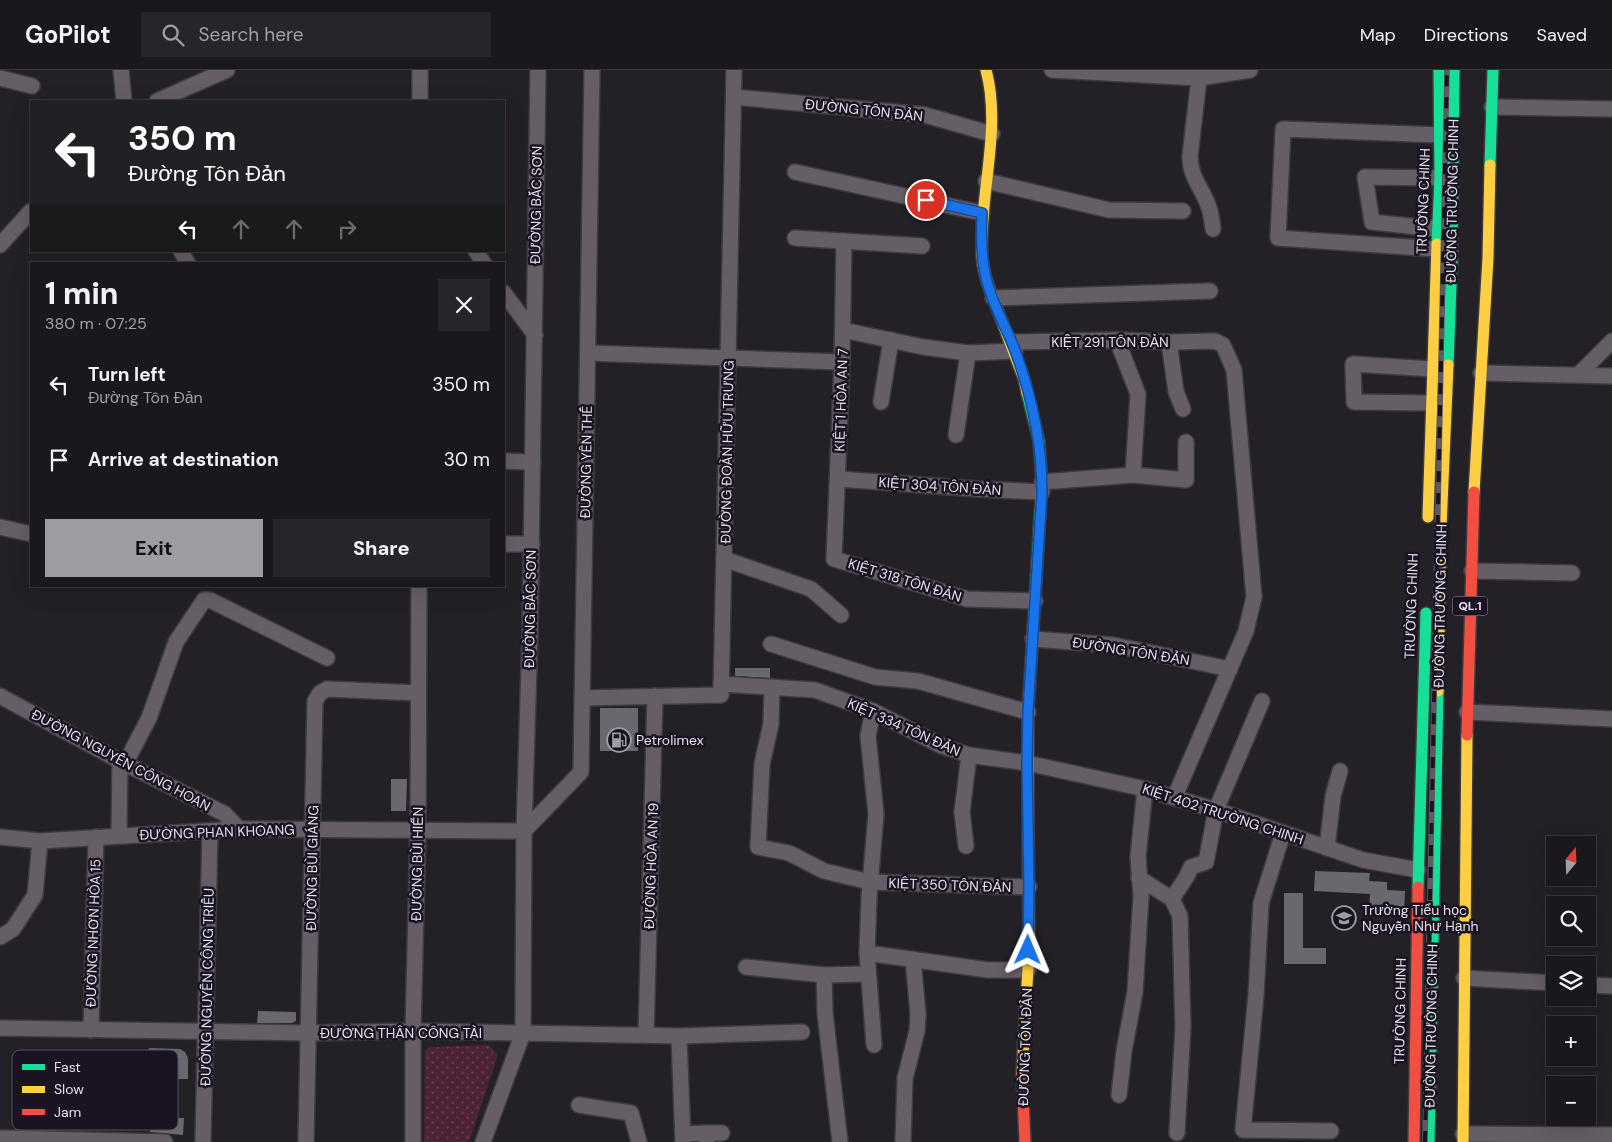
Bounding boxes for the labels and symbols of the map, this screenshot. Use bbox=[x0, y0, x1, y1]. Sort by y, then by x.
street label: ĐƯỜNG TÔN ĐẢN bbox=[804, 95, 924, 125]
street label: ĐƯỜNG TRƯỜNG CHINH bbox=[1442, 119, 1462, 283]
street label: ĐƯỜNG BẮC SƠN bbox=[526, 146, 546, 264]
street label: TRƯỜNG CHINH bbox=[1412, 148, 1434, 254]
pin bbox=[905, 179, 947, 221]
street label: KIỆT 291 TÔN ĐẢN bbox=[1051, 333, 1169, 351]
street label: KIỆT 1 HÒA AN 7 bbox=[830, 348, 852, 452]
street label: ĐƯỜNG ĐOÀN HỮU TRƯNG bbox=[716, 360, 738, 544]
street label: ĐƯỜNG YÊN THẾ bbox=[576, 405, 596, 518]
street label: KIỆT 304 TÔN ĐẢN bbox=[878, 473, 1002, 499]
street label: ĐƯỜNG TRƯỜNG CHINH bbox=[1430, 524, 1450, 688]
street label: ĐƯỜNG BẮC SƠN bbox=[520, 550, 540, 668]
street label: TRƯỜNG CHINH bbox=[1400, 553, 1422, 659]
street label: KIỆT 318 TÔN ĐẢN bbox=[846, 554, 964, 606]
road number: QL.1 bbox=[1452, 596, 1488, 616]
street label: ĐƯỜNG TÔN ĐẢN bbox=[1071, 633, 1191, 669]
street label: KIỆT 334 TÔN ĐẢN bbox=[845, 694, 963, 760]
street label: ĐƯỜNG NGUYỄN CÔNG HOAN bbox=[28, 705, 214, 815]
fuel station icon: Petrolimex bbox=[606, 727, 632, 753]
place label: Petrolimex bbox=[636, 731, 704, 749]
street label: KIỆT 402 TRƯỜNG CHINH bbox=[1140, 779, 1306, 849]
street label: ĐƯỜNG HÒA AN 19 bbox=[640, 802, 662, 930]
street label: ĐƯỜNG BÙI GIÁNG bbox=[302, 805, 322, 931]
street label: ĐƯỜNG BÙI HIỂN bbox=[407, 807, 427, 921]
street label: ĐƯỜNG PHAN KHOANG bbox=[139, 820, 295, 844]
north arrow bbox=[1546, 836, 1596, 886]
street label: ĐƯỜNG NHƠN HÒA 15 bbox=[81, 859, 105, 1007]
street label: KIỆT 350 TÔN ĐẢN bbox=[888, 874, 1012, 896]
street label: ĐƯỜNG NGUYỄN CÔNG TRIỀU bbox=[196, 888, 218, 1086]
place label: Trường Tiểu học Nguyễn Như Hạnh bbox=[1362, 901, 1479, 935]
school or university icon: Trường Tiểu học Nguyễn Như Hạnh bbox=[1331, 905, 1357, 931]
position arrow bbox=[1001, 923, 1053, 975]
street label: ĐƯỜNG TRƯỜNG CHINH bbox=[1421, 944, 1441, 1108]
street label: TRƯỜNG CHINH bbox=[1390, 958, 1410, 1064]
street label: ĐƯỜNG TÔN ĐẢN bbox=[1014, 988, 1036, 1106]
street label: ĐƯỜNG THÂN CÔNG TÀI bbox=[320, 1024, 482, 1042]
legend bbox=[12, 1050, 178, 1130]
text: Fast bbox=[54, 1058, 81, 1076]
text: Slow bbox=[54, 1080, 84, 1098]
text: Jam bbox=[54, 1103, 81, 1121]

